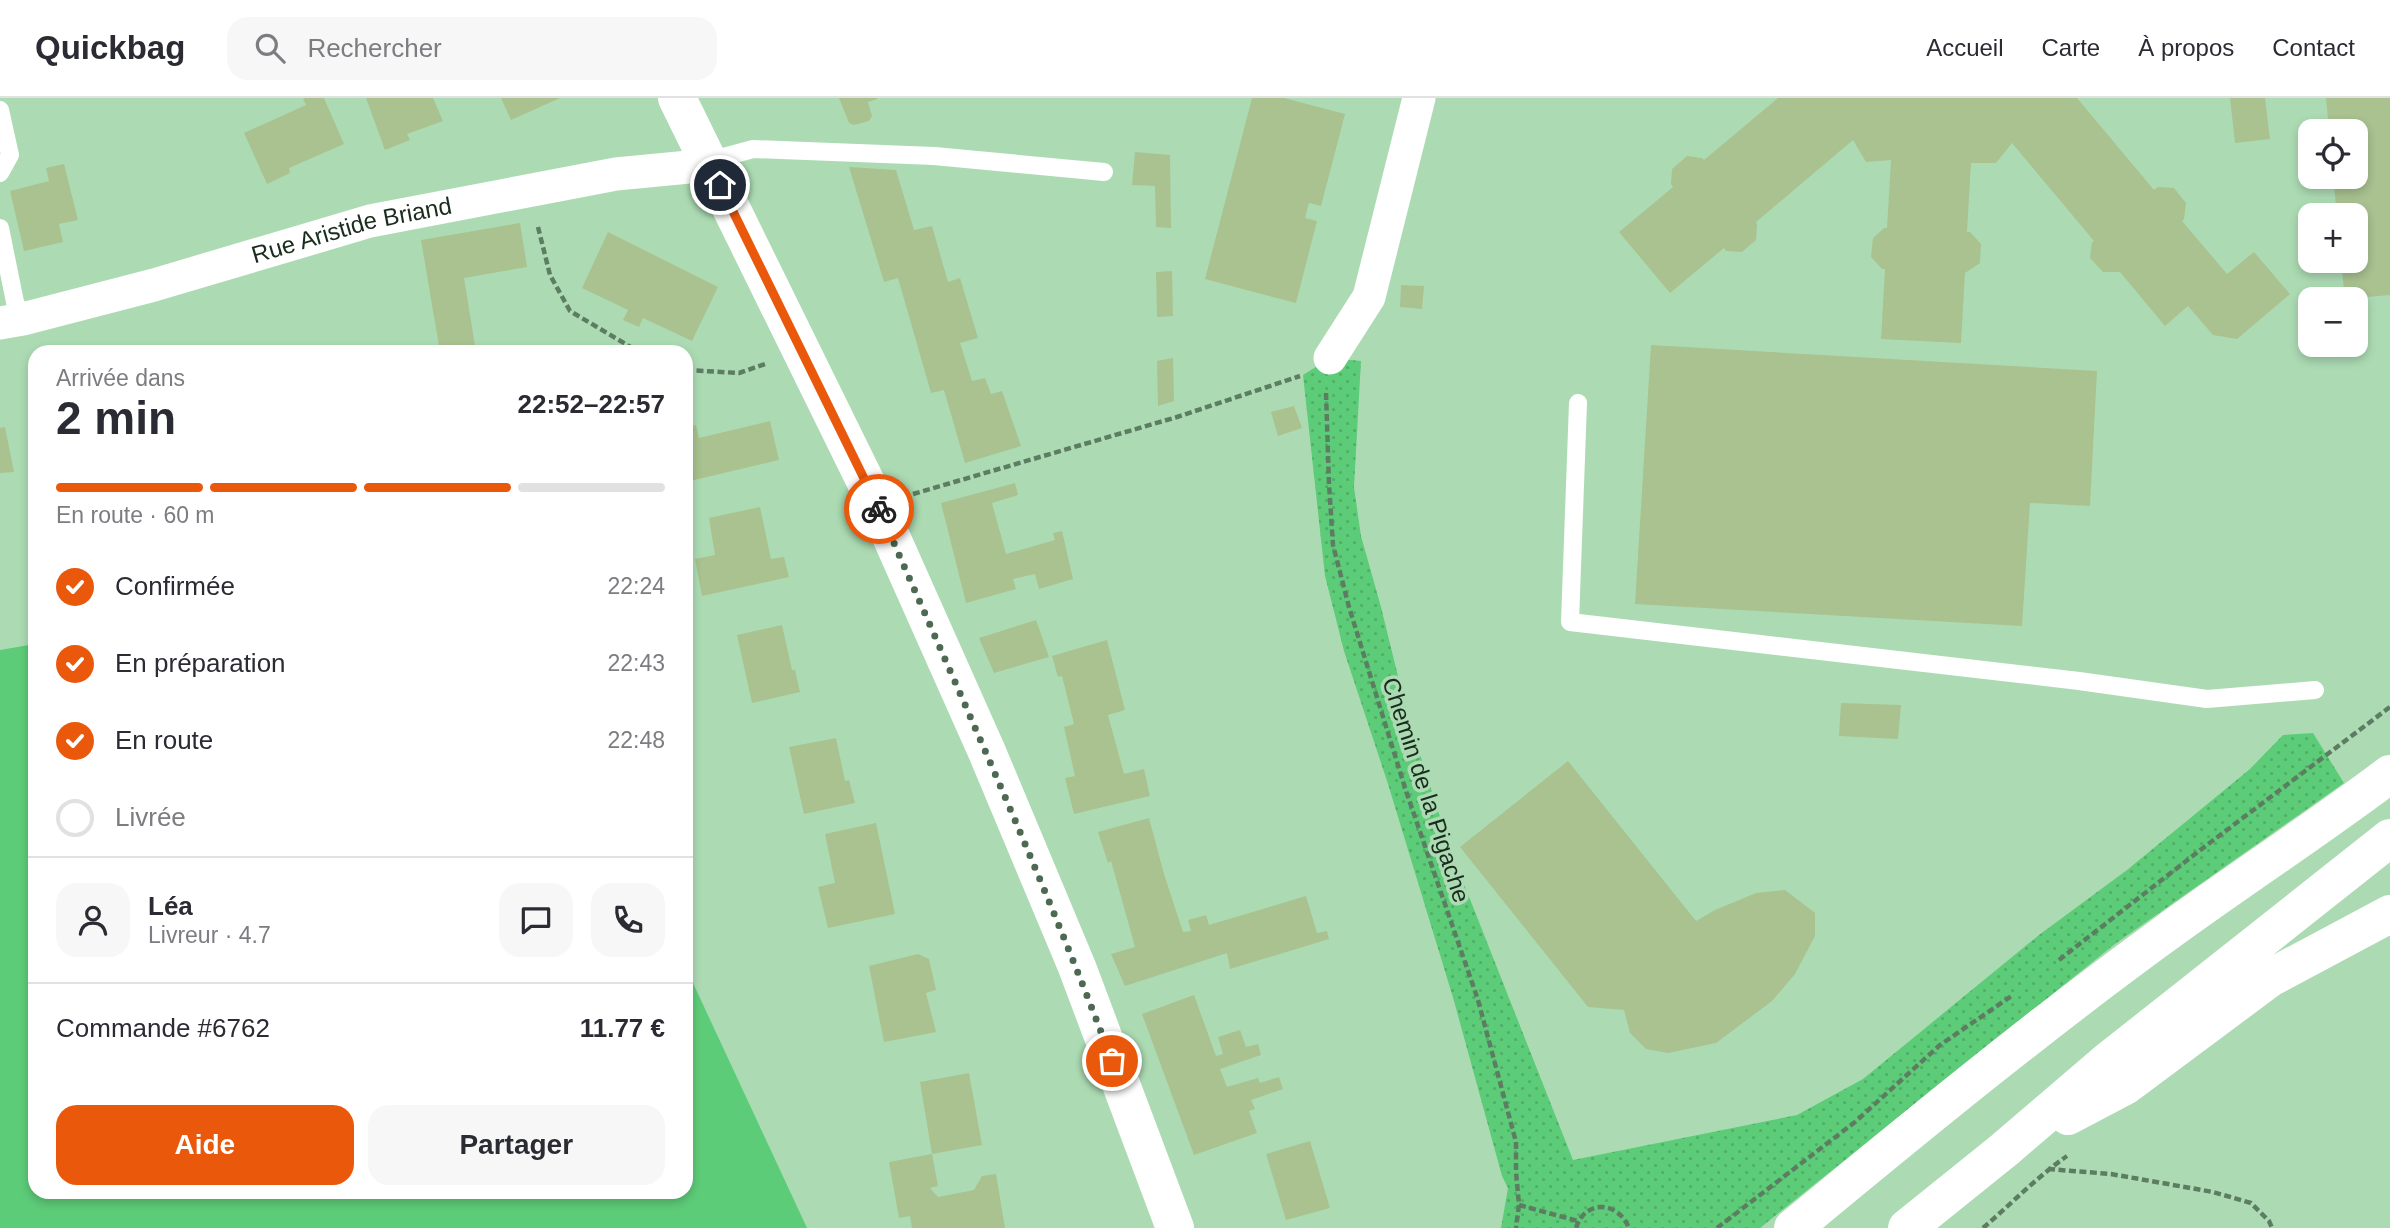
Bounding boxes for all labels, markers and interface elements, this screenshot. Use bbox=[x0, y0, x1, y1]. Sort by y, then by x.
search box bbox=[227, 17, 717, 80]
text: Quickbag bbox=[35, 29, 185, 66]
icon: search bbox=[251, 29, 289, 67]
text: Rechercher bbox=[307, 33, 442, 63]
text: Accueil bbox=[1926, 34, 2004, 61]
text: Carte bbox=[2042, 34, 2100, 61]
text: À propos bbox=[2138, 34, 2234, 61]
text: Contact bbox=[2272, 34, 2355, 61]
map controls bbox=[2298, 119, 2368, 357]
button: locate bbox=[2298, 119, 2368, 189]
pin bbox=[690, 155, 750, 215]
icon: home bbox=[701, 166, 739, 204]
street label: Rue Aristide Briand bbox=[248, 192, 454, 268]
button: + bbox=[2298, 203, 2368, 273]
button: − bbox=[2298, 287, 2368, 357]
text: Arrivée dans bbox=[56, 365, 185, 391]
text: 22:52–22:57 bbox=[518, 389, 665, 419]
text: 2 min bbox=[56, 392, 176, 444]
courier bbox=[844, 474, 914, 544]
icon: bike bbox=[860, 490, 898, 528]
text: En route · 60 m bbox=[56, 502, 215, 528]
icon: check bbox=[56, 568, 94, 606]
text: Confirmée bbox=[115, 571, 235, 601]
text: 22:24 bbox=[607, 573, 665, 599]
icon: check bbox=[56, 645, 94, 683]
text: En préparation bbox=[115, 648, 286, 678]
text: 22:43 bbox=[607, 650, 665, 676]
street label: Chemin de la Pigache bbox=[1377, 674, 1476, 906]
icon: check bbox=[56, 722, 94, 760]
text: En route bbox=[115, 725, 213, 755]
text: 22:48 bbox=[607, 727, 665, 753]
text: Livrée bbox=[115, 802, 186, 832]
button: person bbox=[56, 883, 130, 957]
button: chat bbox=[499, 883, 573, 957]
button: phone bbox=[591, 883, 665, 957]
text: Léa bbox=[148, 891, 193, 921]
text: Livreur · 4.7 bbox=[148, 922, 271, 948]
text: Commande #6762 bbox=[56, 1013, 270, 1043]
text: 11.77 € bbox=[580, 1013, 665, 1043]
pin bbox=[1082, 1031, 1142, 1091]
icon: bag bbox=[1093, 1042, 1131, 1080]
button: Aide bbox=[56, 1105, 354, 1185]
button: Partager bbox=[368, 1105, 665, 1185]

